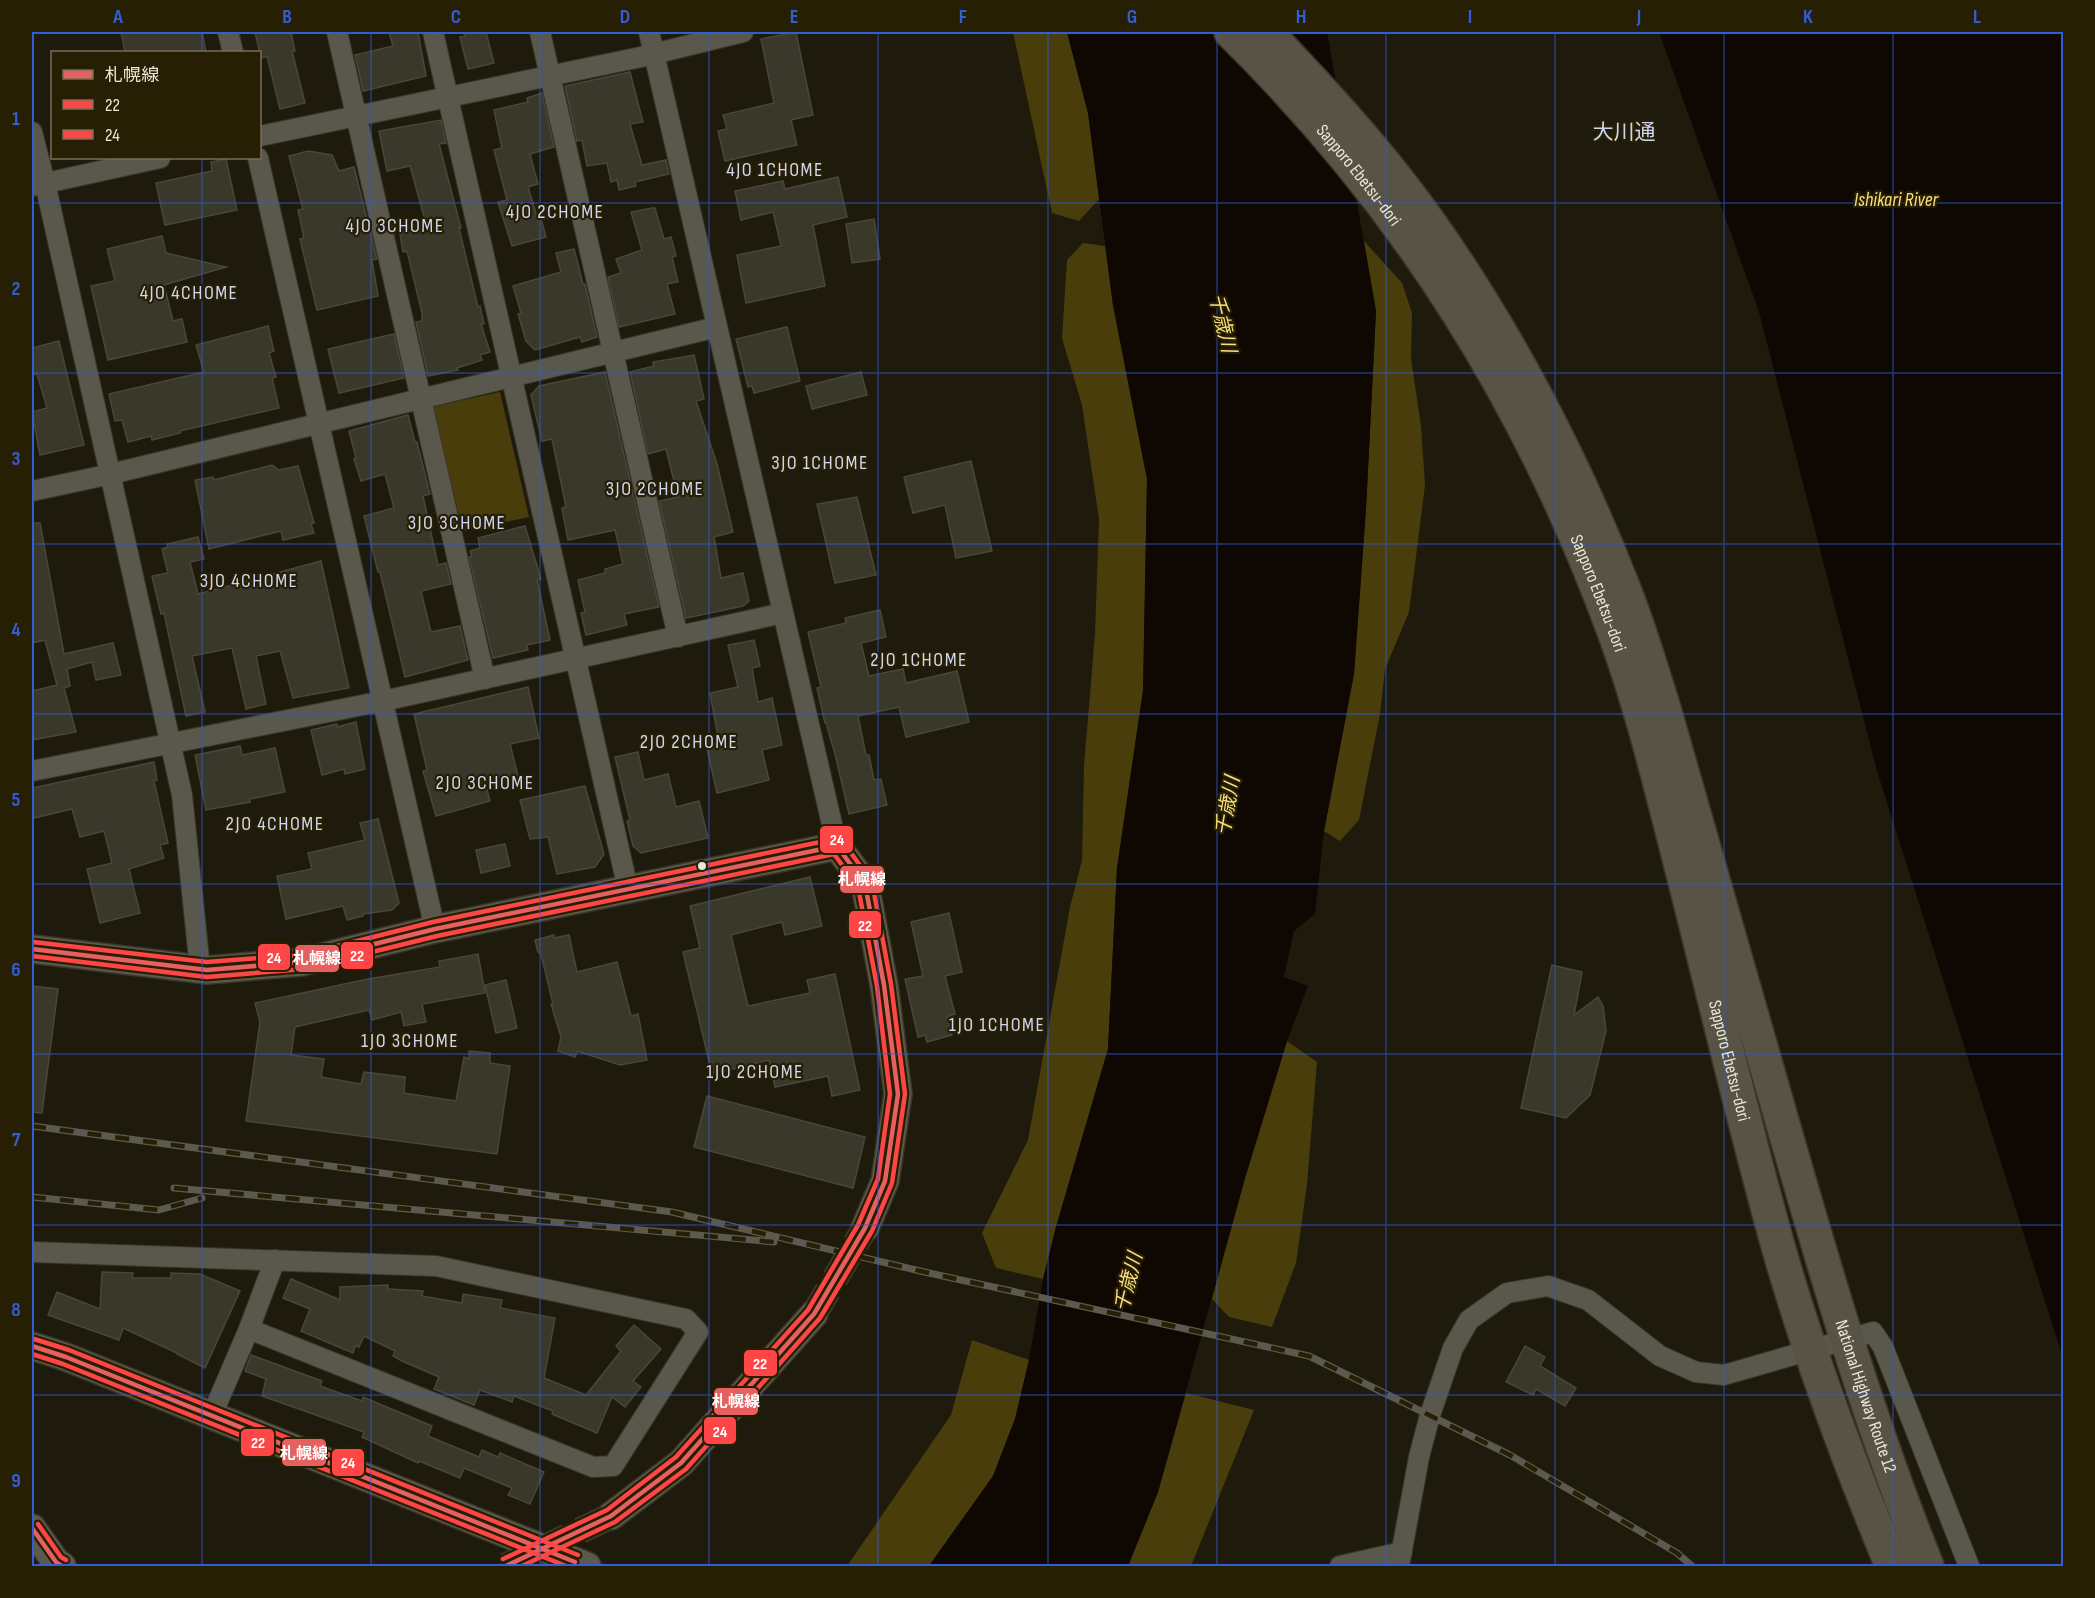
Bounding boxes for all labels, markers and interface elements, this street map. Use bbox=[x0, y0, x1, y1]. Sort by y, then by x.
text: A bbox=[112, 5, 123, 29]
text: B bbox=[282, 5, 292, 29]
text: C bbox=[451, 5, 461, 29]
text: D bbox=[620, 5, 630, 29]
text: E bbox=[790, 5, 798, 29]
text: F bbox=[959, 5, 967, 29]
text: G bbox=[1127, 5, 1137, 29]
text: H bbox=[1296, 5, 1306, 29]
text: I bbox=[1468, 5, 1472, 29]
text: J bbox=[1636, 5, 1641, 29]
text: K bbox=[1803, 5, 1813, 29]
text: L bbox=[1973, 5, 1981, 29]
legend bbox=[51, 51, 261, 159]
text: 札幌線 bbox=[105, 65, 159, 86]
text: 22 bbox=[105, 95, 120, 116]
text: 1 bbox=[12, 107, 20, 131]
street label: Sapporo Ebetsu-dori bbox=[1312, 120, 1405, 230]
district label: 大川通 bbox=[1593, 120, 1656, 145]
text: 24 bbox=[105, 125, 120, 146]
district label: 4JO 1CHOME bbox=[726, 158, 824, 182]
water label: Ishikari River bbox=[1854, 188, 1939, 212]
district label: 4JO 2CHOME bbox=[506, 200, 604, 224]
district label: 4JO 3CHOME bbox=[346, 214, 444, 238]
text: 2 bbox=[12, 277, 20, 301]
district label: 4JO 4CHOME bbox=[140, 281, 238, 305]
water label: 千歳川 bbox=[1204, 291, 1241, 357]
text: 3 bbox=[12, 447, 21, 471]
district label: 3JO 1CHOME bbox=[771, 451, 869, 475]
district label: 3JO 2CHOME bbox=[606, 477, 704, 501]
district label: 3JO 3CHOME bbox=[408, 511, 506, 535]
street label: Sapporo Ebetsu-dori bbox=[1565, 532, 1630, 654]
district label: 3JO 4CHOME bbox=[200, 569, 298, 593]
text: 4 bbox=[11, 618, 21, 642]
district label: 2JO 1CHOME bbox=[870, 648, 968, 672]
district label: 2JO 2CHOME bbox=[640, 730, 738, 754]
district label: 2JO 3CHOME bbox=[436, 771, 534, 795]
water label: 千歳川 bbox=[1211, 773, 1245, 838]
text: 5 bbox=[12, 788, 21, 812]
district label: 2JO 4CHOME bbox=[226, 812, 324, 836]
line badge: 24 bbox=[819, 825, 854, 854]
text: 24 bbox=[830, 831, 845, 850]
unlabelled marker bbox=[696, 860, 708, 872]
line badge: 札幌線 bbox=[839, 865, 885, 894]
text: 札幌線 bbox=[838, 871, 886, 890]
line badge: 22 bbox=[848, 910, 882, 939]
text: 22 bbox=[858, 917, 872, 936]
line badge: 22 bbox=[340, 941, 374, 970]
line badge: 24 bbox=[257, 943, 291, 971]
line badge: 札幌線 bbox=[294, 944, 340, 973]
text: 22 bbox=[350, 947, 364, 966]
text: 24 bbox=[267, 949, 282, 968]
text: 札幌線 bbox=[293, 950, 341, 969]
text: 6 bbox=[11, 958, 21, 982]
street label: Sapporo Ebetsu-dori bbox=[1704, 998, 1754, 1123]
district label: 1JO 1CHOME bbox=[949, 1013, 1045, 1037]
district label: 1JO 3CHOME bbox=[361, 1029, 459, 1053]
district label: 1JO 2CHOME bbox=[706, 1060, 804, 1084]
text: 7 bbox=[12, 1128, 21, 1152]
water label: 千歳川 bbox=[1110, 1248, 1148, 1314]
text: 8 bbox=[11, 1298, 21, 1322]
street label: National Highway Route 12 bbox=[1830, 1317, 1901, 1476]
line badge: 22 bbox=[743, 1349, 778, 1377]
text: 22 bbox=[753, 1355, 767, 1374]
line badge: 札幌線 bbox=[713, 1387, 759, 1416]
text: 札幌線 bbox=[712, 1393, 760, 1412]
line badge: 24 bbox=[703, 1416, 737, 1445]
text: 24 bbox=[713, 1423, 728, 1442]
line badge: 22 bbox=[240, 1428, 275, 1457]
text: 22 bbox=[251, 1434, 265, 1453]
line badge: 札幌線 bbox=[281, 1438, 327, 1467]
text: 札幌線 bbox=[280, 1445, 328, 1464]
line badge: 24 bbox=[331, 1448, 365, 1477]
text: 24 bbox=[341, 1454, 356, 1473]
text: 9 bbox=[11, 1469, 21, 1493]

